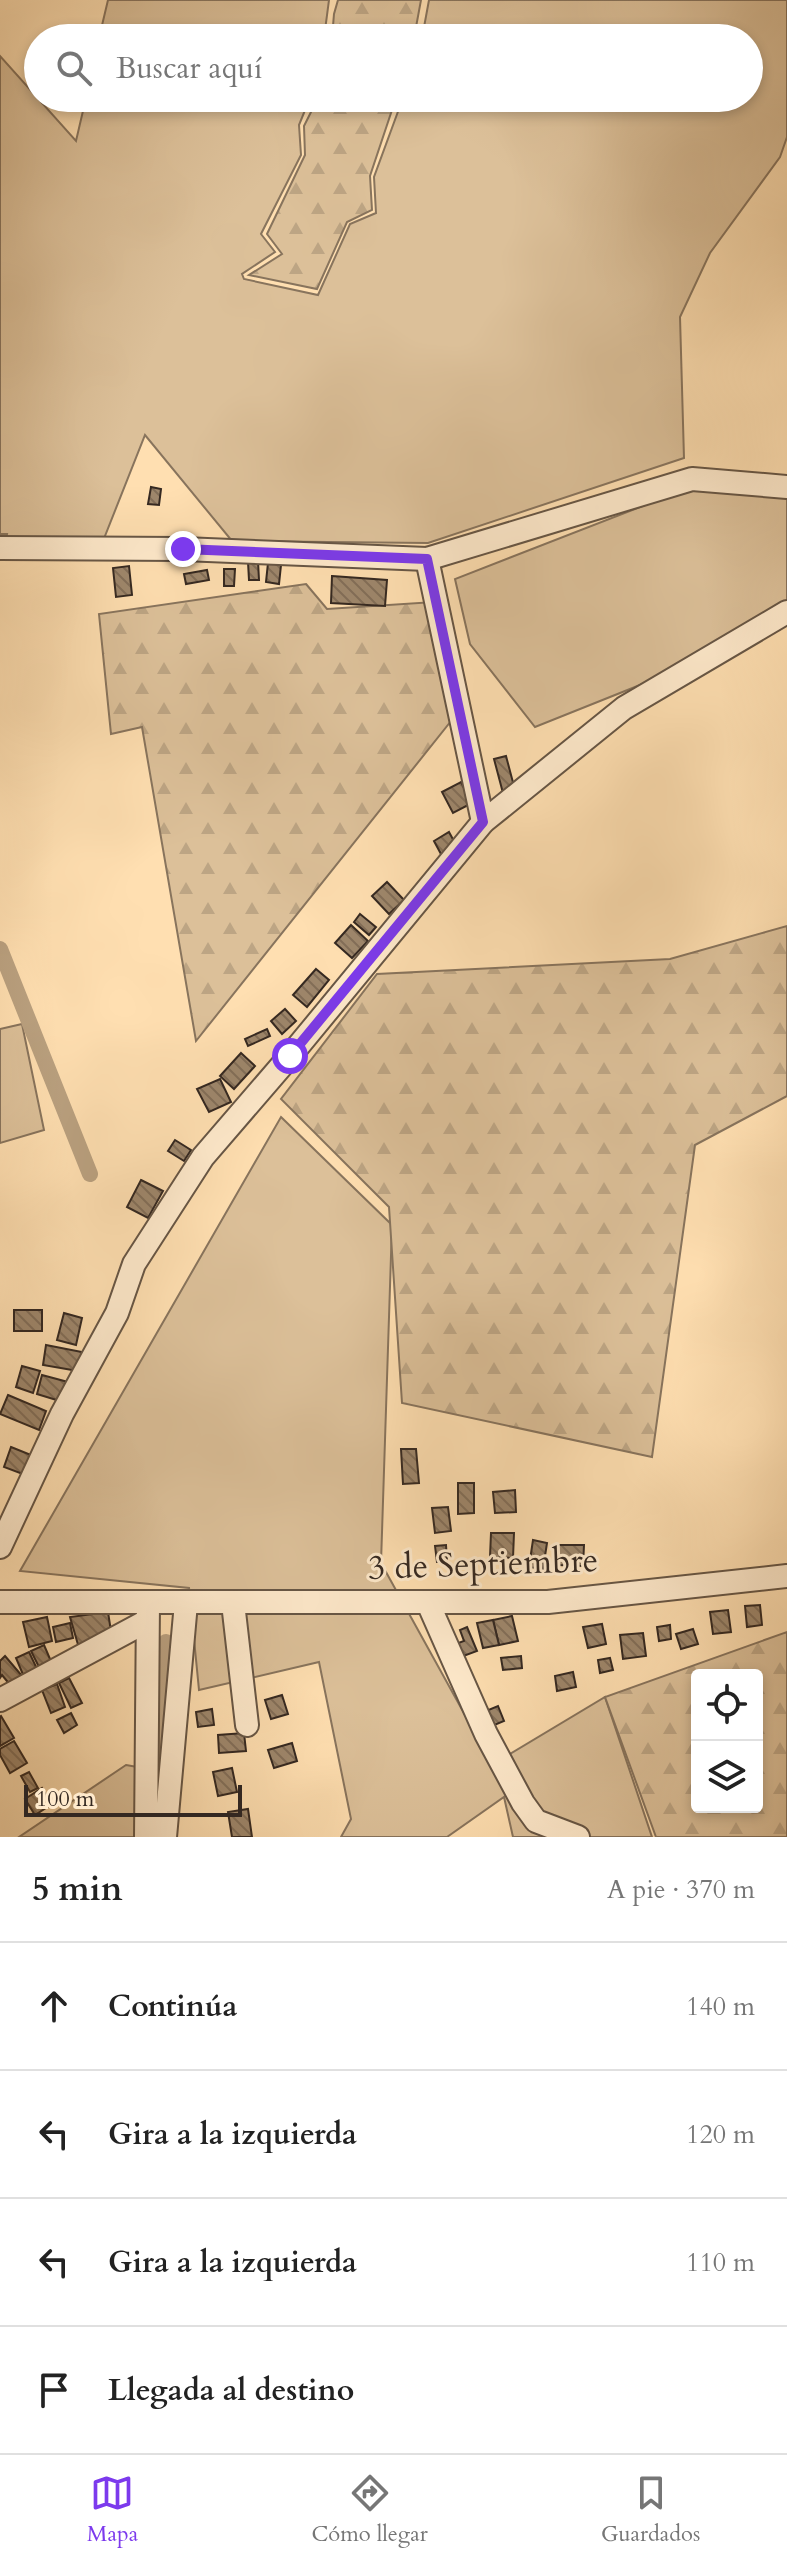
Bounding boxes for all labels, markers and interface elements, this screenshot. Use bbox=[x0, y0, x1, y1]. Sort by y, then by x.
search box bbox=[24, 24, 763, 112]
icon: search bbox=[52, 46, 96, 90]
text: Buscar aquí bbox=[116, 48, 262, 89]
route end bbox=[165, 531, 201, 567]
route start bbox=[272, 1038, 308, 1074]
street label: 3 de Septiembre bbox=[367, 1537, 599, 1591]
map controls bbox=[691, 1669, 763, 1813]
button: locate bbox=[691, 1669, 763, 1741]
button: layers bbox=[691, 1741, 763, 1813]
scale bar bbox=[24, 1781, 242, 1817]
text: 100 m bbox=[36, 1784, 94, 1814]
text: 5 min bbox=[32, 1866, 123, 1912]
text: A pie · 370 m bbox=[607, 1872, 755, 1907]
icon: ahead bbox=[32, 1984, 76, 2028]
text: Continúa bbox=[108, 1986, 238, 2027]
text: 140 m bbox=[686, 1989, 755, 2024]
icon: left bbox=[32, 2112, 76, 2156]
text: Gira a la izquierda bbox=[108, 2114, 357, 2155]
text: 120 m bbox=[686, 2117, 755, 2152]
icon: left bbox=[32, 2240, 76, 2284]
text: Gira a la izquierda bbox=[108, 2242, 357, 2283]
text: 110 m bbox=[686, 2245, 755, 2280]
icon: arrive bbox=[32, 2368, 76, 2412]
text: Llegada al destino bbox=[108, 2370, 354, 2411]
tab: Mapa bbox=[87, 2471, 138, 2549]
tab: Cómo llegar bbox=[312, 2471, 428, 2549]
tab: Guardados bbox=[601, 2471, 700, 2549]

